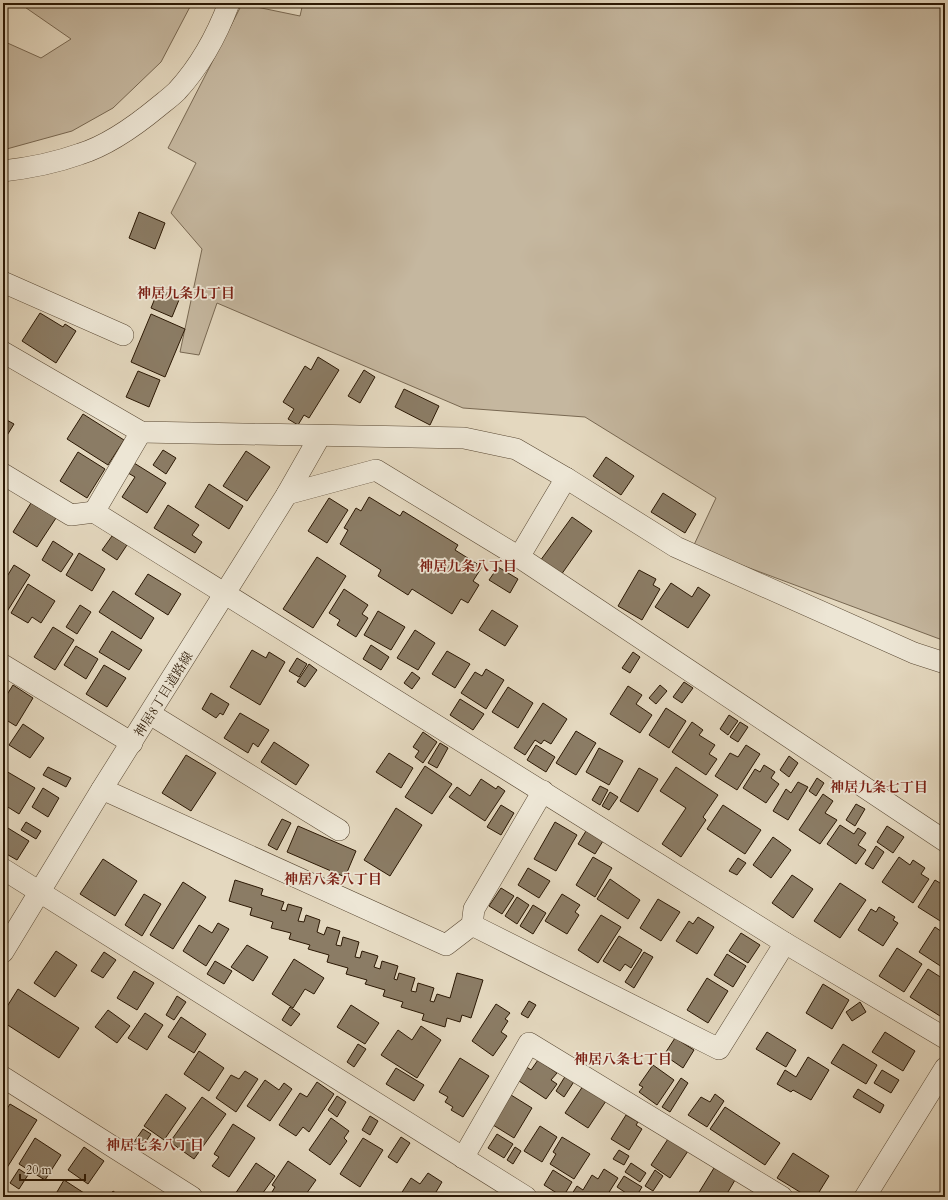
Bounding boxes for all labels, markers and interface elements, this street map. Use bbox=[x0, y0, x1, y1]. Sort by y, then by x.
district label: 神居九条九丁目 bbox=[137, 284, 235, 303]
district label: 神居九条八丁目 bbox=[419, 557, 517, 576]
street label: 神居8丁目道路線 bbox=[130, 648, 197, 741]
district label: 神居九条七丁目 bbox=[830, 778, 928, 797]
district label: 神居八条八丁目 bbox=[284, 870, 382, 889]
district label: 神居八条七丁目 bbox=[574, 1050, 672, 1069]
district label: 神居七条八丁目 bbox=[106, 1136, 204, 1155]
scale bar bbox=[20, 1156, 85, 1182]
text: 20 m bbox=[26, 1162, 53, 1178]

